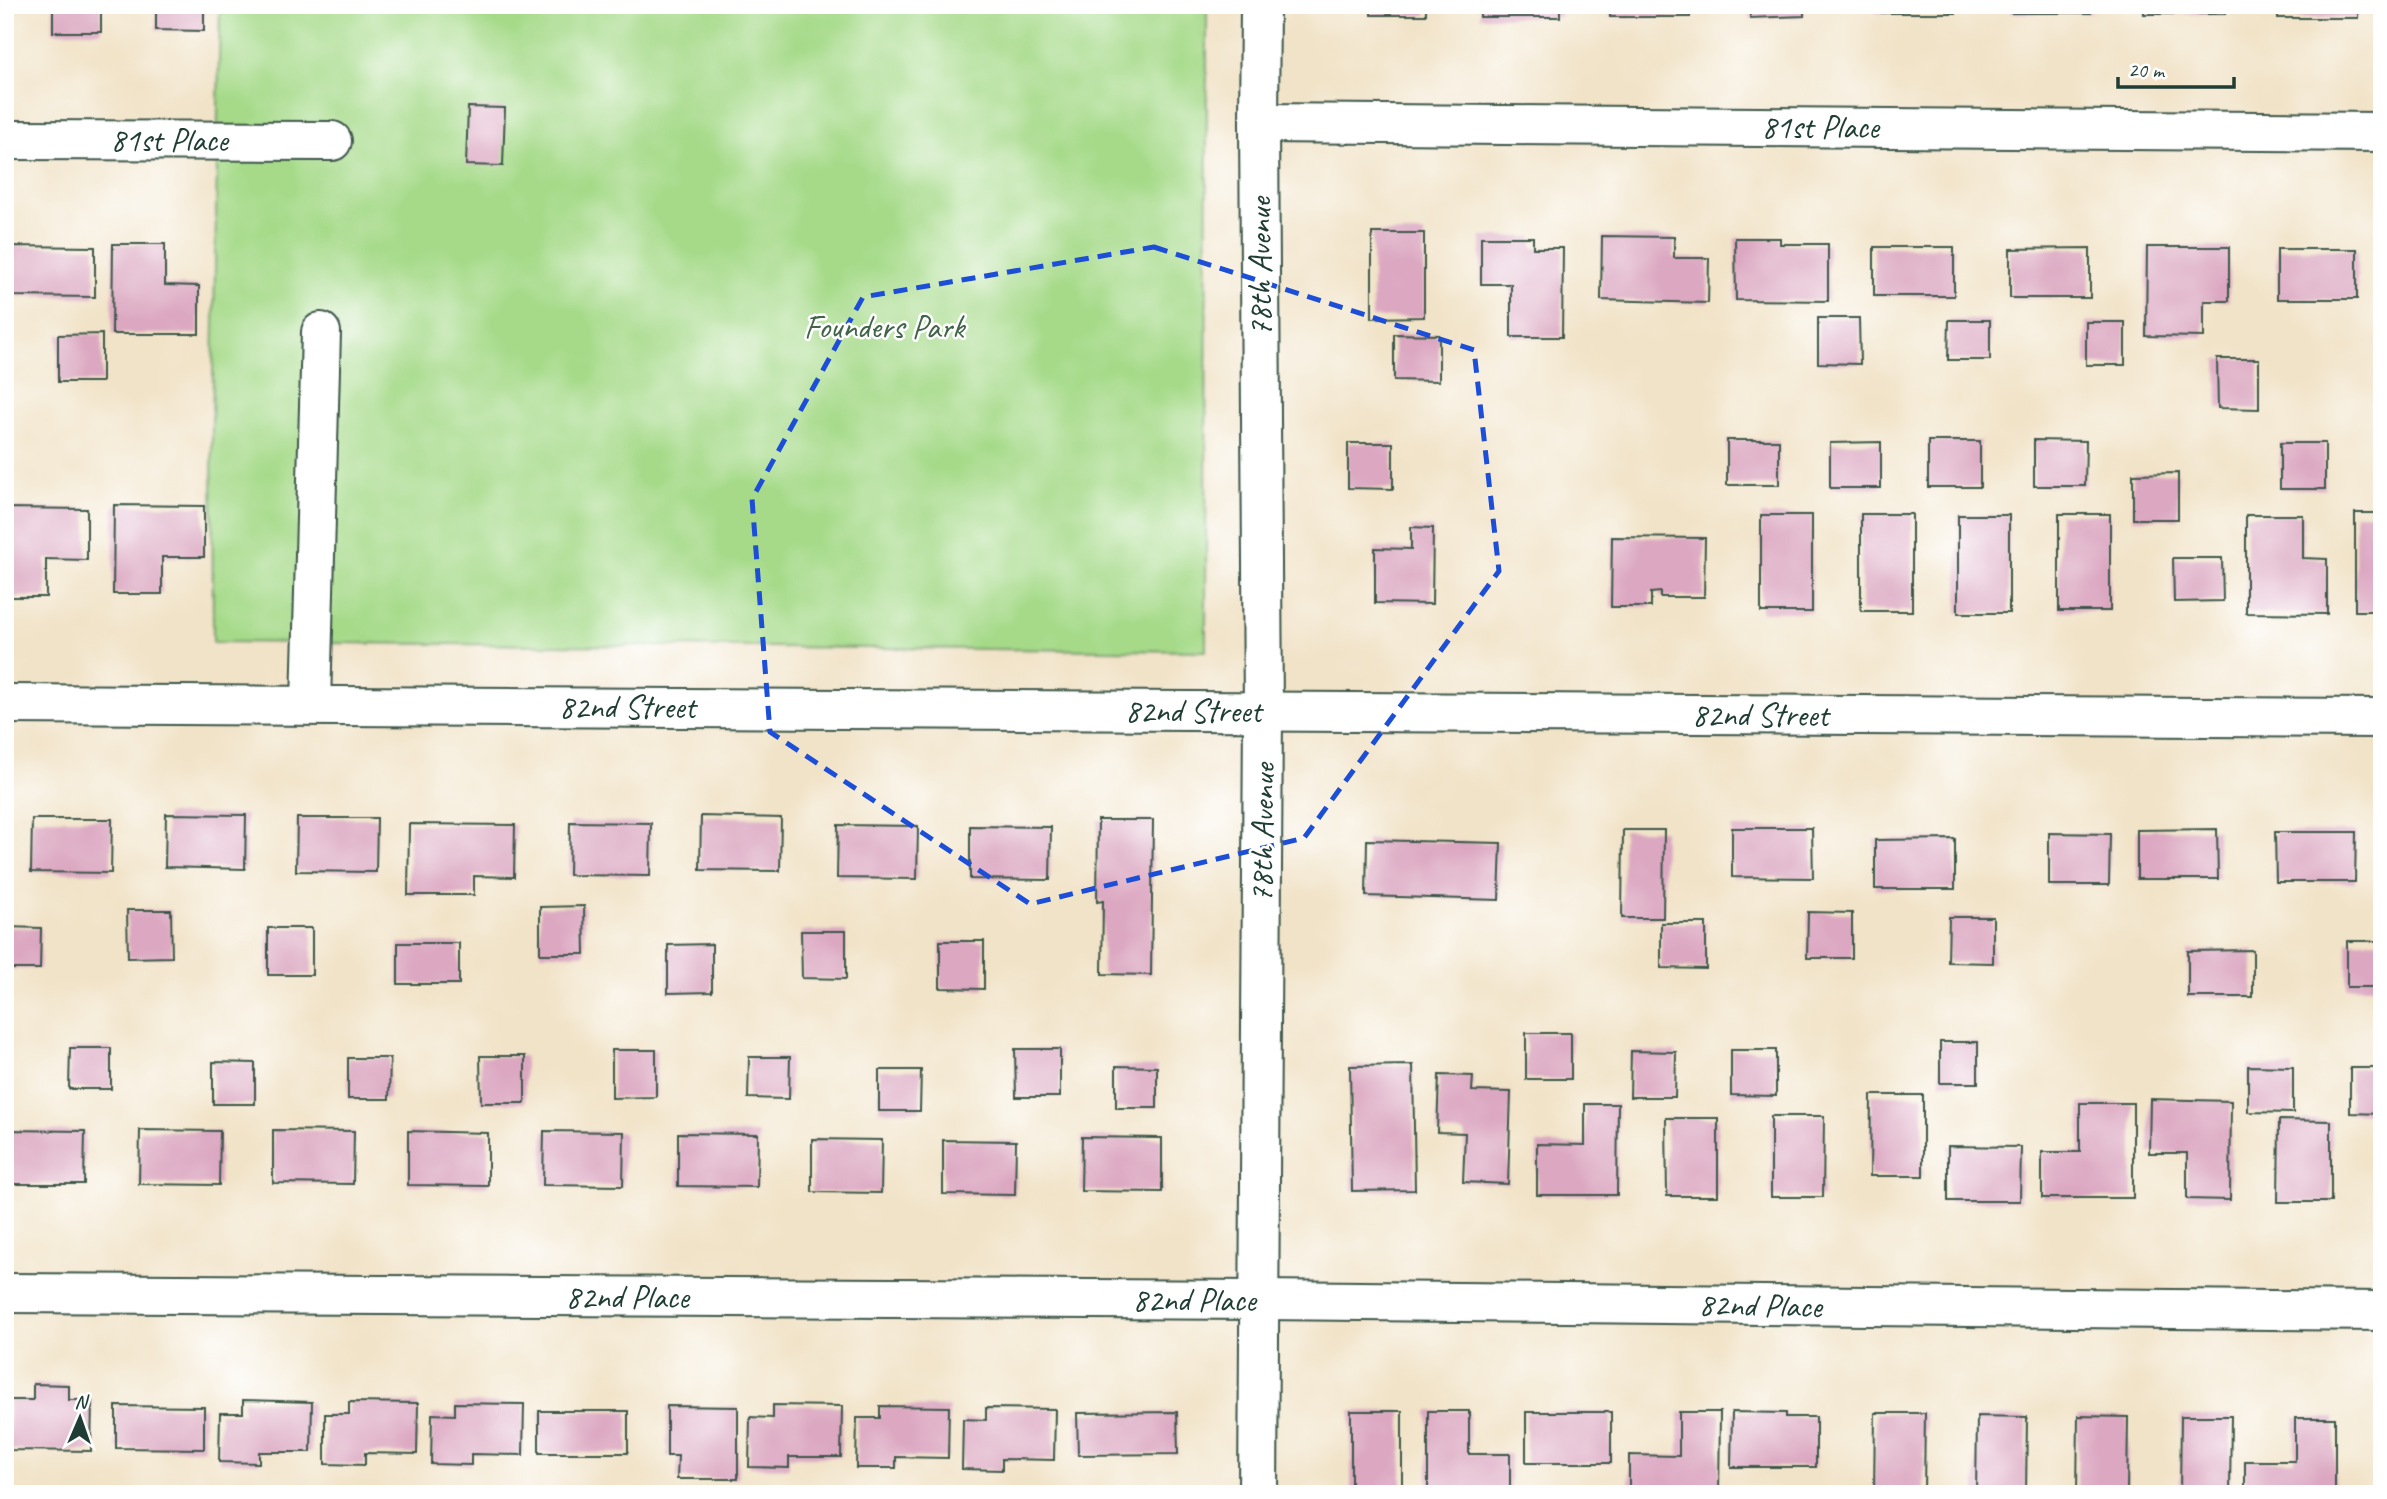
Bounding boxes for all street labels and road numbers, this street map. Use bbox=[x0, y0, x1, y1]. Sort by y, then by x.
street label: 81st Place bbox=[1761, 106, 1881, 148]
street label: 81st Place bbox=[110, 119, 230, 161]
street label: 78th Avenue bbox=[1239, 195, 1281, 337]
street label: 82nd Street bbox=[559, 686, 698, 728]
street label: 82nd Street bbox=[1125, 690, 1264, 732]
street label: 82nd Street bbox=[1692, 694, 1831, 736]
street label: 78th Avenue bbox=[1240, 761, 1284, 903]
street label: 82nd Place bbox=[565, 1276, 691, 1318]
street label: 82nd Place bbox=[1132, 1279, 1258, 1321]
street label: 82nd Place bbox=[1698, 1283, 1824, 1327]

